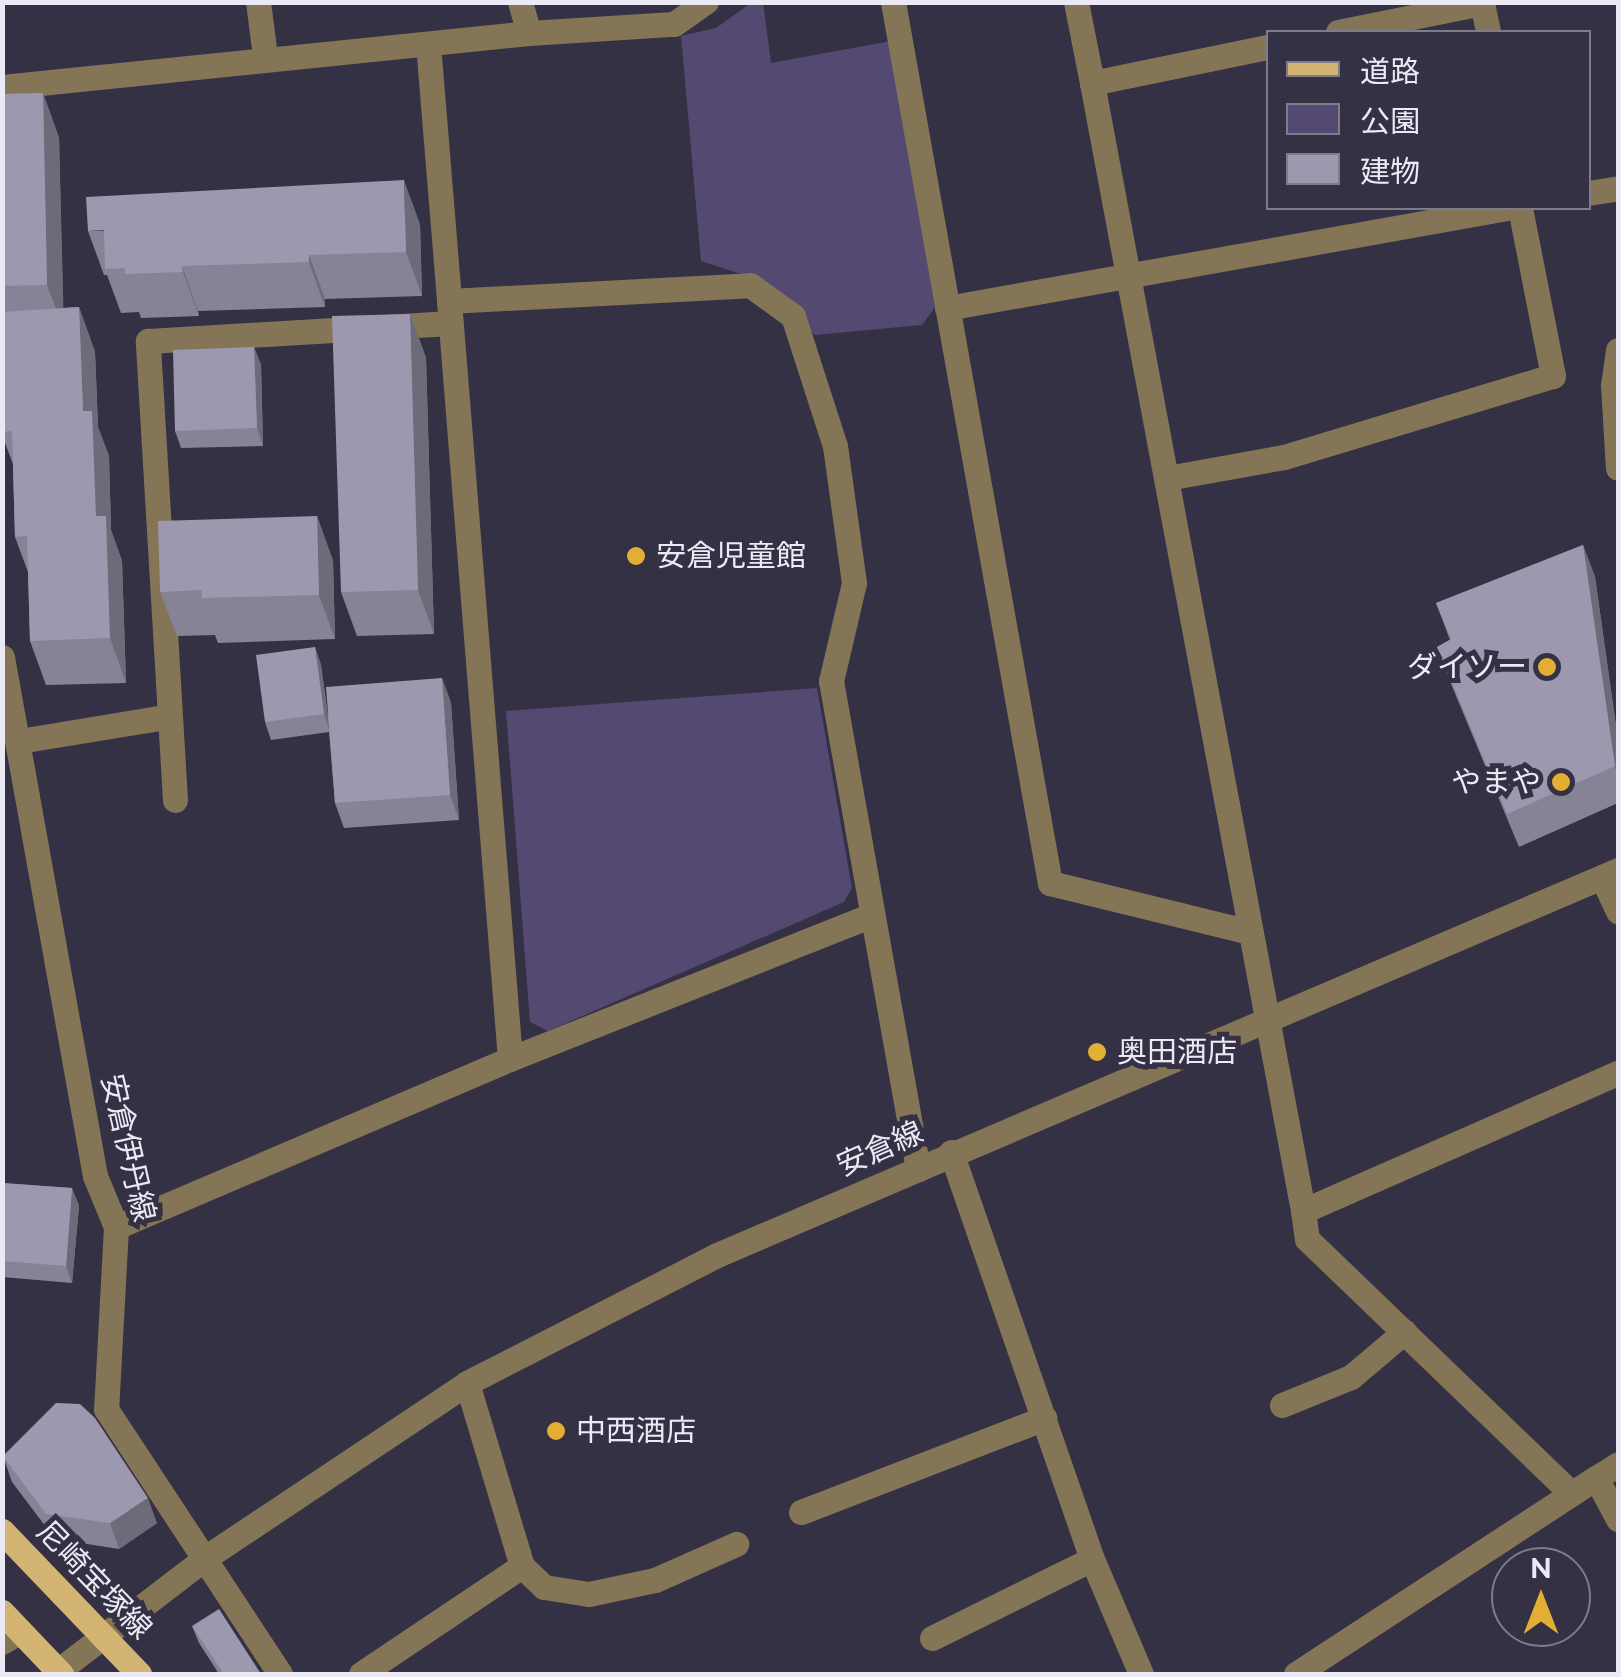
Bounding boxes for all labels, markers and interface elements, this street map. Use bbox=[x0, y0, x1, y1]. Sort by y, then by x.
legend bbox=[1266, 30, 1591, 210]
text: 道路 bbox=[1360, 54, 1420, 89]
text: 公園 bbox=[1360, 104, 1420, 139]
text: 建物 bbox=[1360, 154, 1420, 189]
place label: 安倉児童館 bbox=[656, 538, 806, 574]
marker: 安倉児童館 bbox=[625, 545, 647, 567]
place label: ダイソー bbox=[1407, 649, 1527, 685]
marker: ダイソー bbox=[1536, 656, 1558, 678]
place label: やまや bbox=[1451, 764, 1541, 800]
marker: やまや bbox=[1550, 771, 1572, 793]
place label: 奥田酒店 bbox=[1117, 1034, 1237, 1070]
marker: 奥田酒店 bbox=[1086, 1041, 1108, 1063]
street label: 安倉伊丹線 bbox=[94, 1071, 162, 1225]
street label: 安倉線 bbox=[832, 1114, 928, 1184]
place label: 中西酒店 bbox=[576, 1413, 696, 1449]
marker: 中西酒店 bbox=[545, 1420, 567, 1442]
street label: 尼崎宝塚線 bbox=[29, 1514, 159, 1646]
north arrow bbox=[1491, 1547, 1591, 1647]
text: N bbox=[1530, 1552, 1552, 1585]

